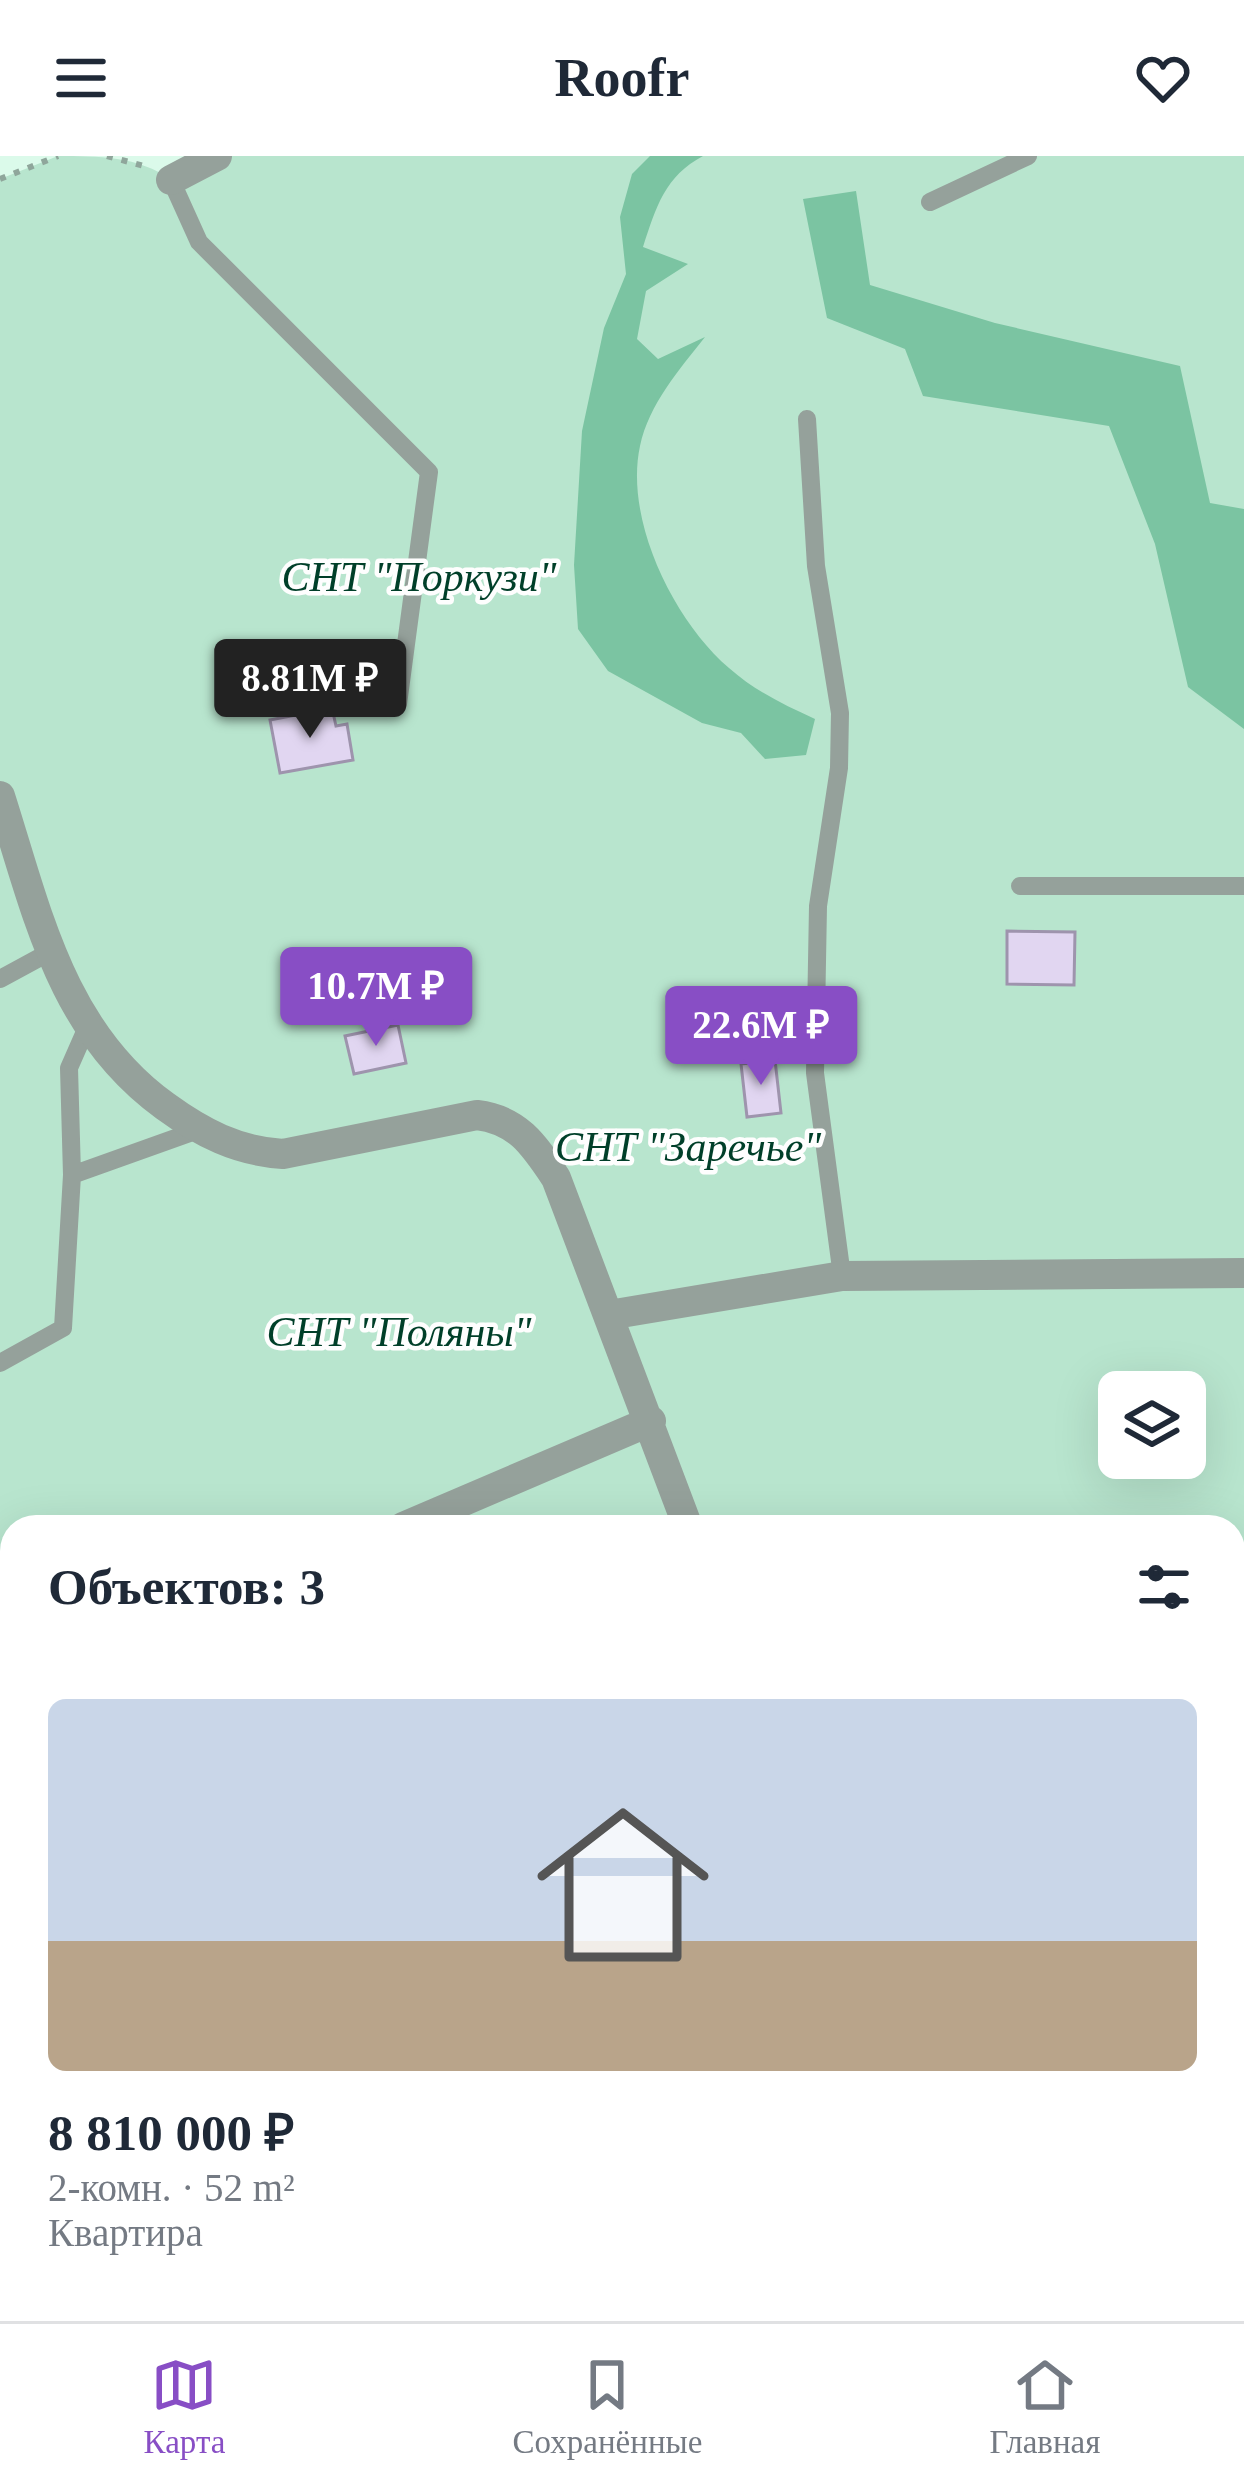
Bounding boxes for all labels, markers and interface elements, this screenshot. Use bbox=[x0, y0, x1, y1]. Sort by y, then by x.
icon: menu bbox=[48, 45, 114, 111]
icon: heart bbox=[1130, 45, 1196, 111]
text: Roofr bbox=[555, 48, 689, 108]
park label: СНТ "Поркузи" bbox=[282, 554, 557, 600]
pin: 8.81M ₽ bbox=[199, 639, 421, 741]
text: 8.81M ₽ bbox=[241, 656, 379, 699]
pin: 10.7M ₽ bbox=[265, 947, 487, 1049]
text: 10.7M ₽ bbox=[307, 964, 445, 1007]
pin: 22.6M ₽ bbox=[650, 986, 872, 1088]
text: 22.6M ₽ bbox=[692, 1003, 830, 1046]
park label: СНТ "Заречье" bbox=[555, 1124, 821, 1170]
park label: СНТ "Поляны" bbox=[267, 1309, 532, 1355]
map controls bbox=[1098, 1371, 1206, 1479]
button: layers bbox=[1098, 1371, 1206, 1479]
icon: filters bbox=[1131, 1554, 1197, 1620]
text: Объектов: 3 bbox=[48, 1559, 325, 1615]
icon: home bbox=[515, 1777, 731, 1993]
text: 8 810 000 ₽ bbox=[48, 2105, 294, 2161]
text: 2-комн. · 52 m² bbox=[48, 2166, 295, 2209]
text: Квартира bbox=[48, 2211, 203, 2254]
tab: Карта bbox=[144, 2352, 225, 2461]
tab: Сохранённые bbox=[513, 2352, 702, 2461]
tab: Главная bbox=[990, 2352, 1100, 2461]

